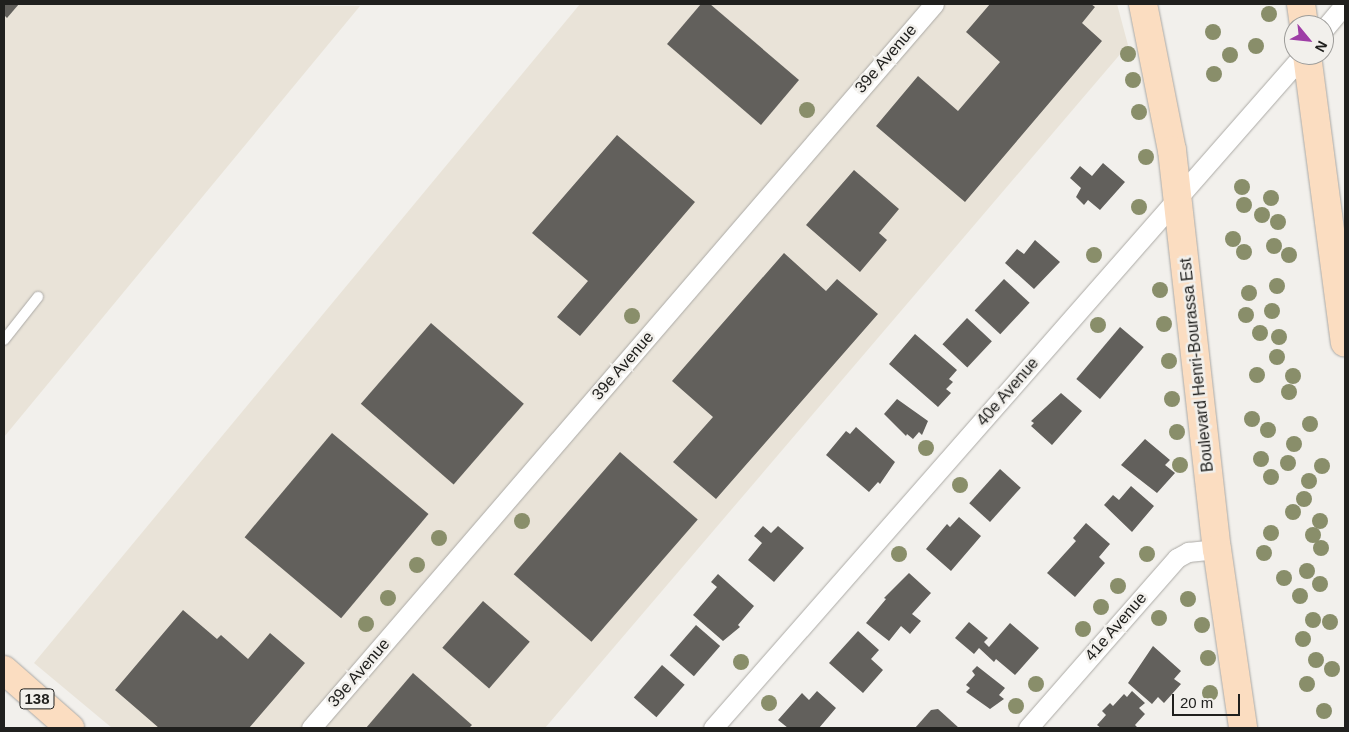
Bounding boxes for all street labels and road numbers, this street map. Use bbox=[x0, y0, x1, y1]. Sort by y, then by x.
street label: 39e Avenue bbox=[851, 21, 921, 97]
street label: Boulevard Henri-Bourassa Est bbox=[1176, 257, 1218, 473]
street label: 39e Avenue bbox=[588, 328, 658, 404]
street label: 40e Avenue bbox=[973, 354, 1043, 430]
street label: 41e Avenue bbox=[1081, 589, 1151, 665]
street label: 39e Avenue bbox=[324, 635, 394, 711]
road number: 138 bbox=[18, 686, 56, 712]

